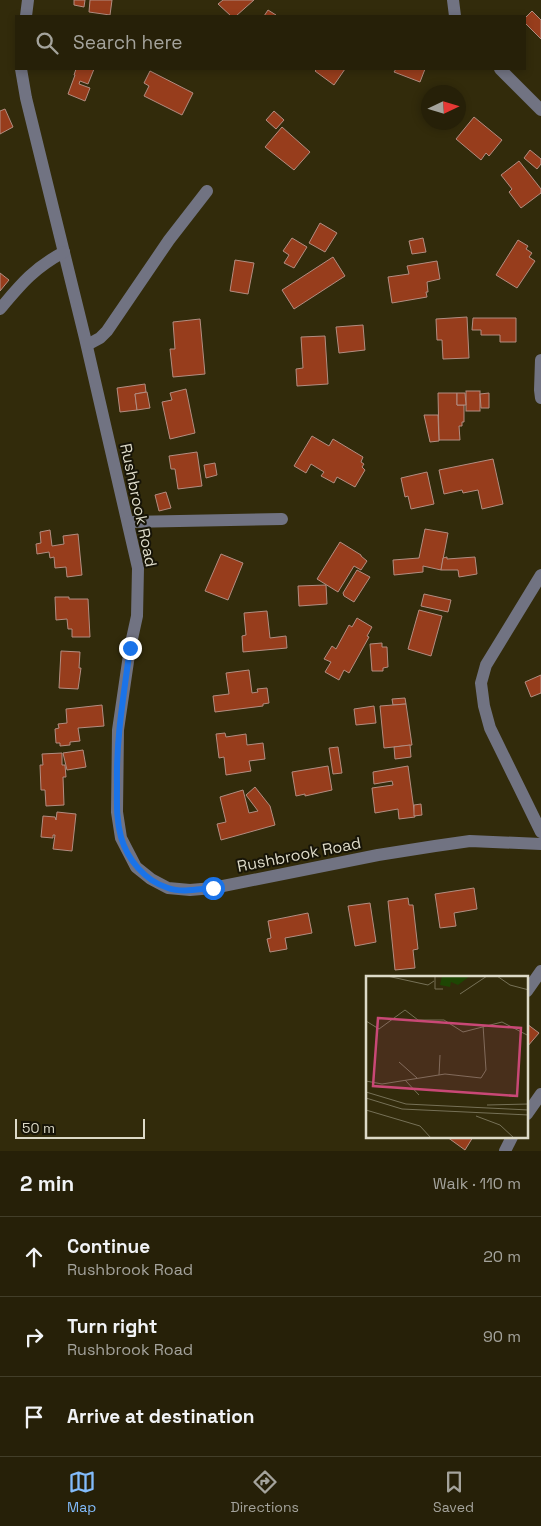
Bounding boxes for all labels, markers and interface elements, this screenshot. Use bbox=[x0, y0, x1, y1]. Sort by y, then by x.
search box bbox=[15, 15, 526, 70]
icon: search bbox=[33, 29, 61, 57]
text: Search here bbox=[73, 30, 183, 55]
north arrow bbox=[421, 85, 466, 130]
street label: Rushbrook Road bbox=[115, 441, 162, 569]
route end bbox=[119, 637, 142, 660]
street label: Rushbrook Road bbox=[235, 832, 363, 877]
route start bbox=[202, 877, 225, 900]
inset map bbox=[366, 976, 528, 1138]
scale bar bbox=[15, 1116, 145, 1139]
text: 50 m bbox=[22, 1119, 55, 1137]
text: 2 min bbox=[20, 1170, 74, 1197]
text: Walk · 110 m bbox=[433, 1173, 521, 1194]
text: Continue bbox=[67, 1234, 150, 1259]
icon: ahead bbox=[20, 1243, 48, 1271]
text: 20 m bbox=[483, 1246, 521, 1267]
text: Rushbrook Road bbox=[67, 1259, 193, 1280]
text: Turn right bbox=[67, 1314, 157, 1339]
icon: right bbox=[20, 1323, 48, 1351]
text: 90 m bbox=[483, 1326, 521, 1347]
text: Rushbrook Road bbox=[67, 1339, 193, 1360]
icon: arrive bbox=[20, 1403, 48, 1431]
text: Arrive at destination bbox=[67, 1404, 255, 1429]
tab: Map bbox=[67, 1468, 96, 1516]
tab: Directions bbox=[230, 1468, 299, 1516]
tab: Saved bbox=[433, 1468, 474, 1516]

